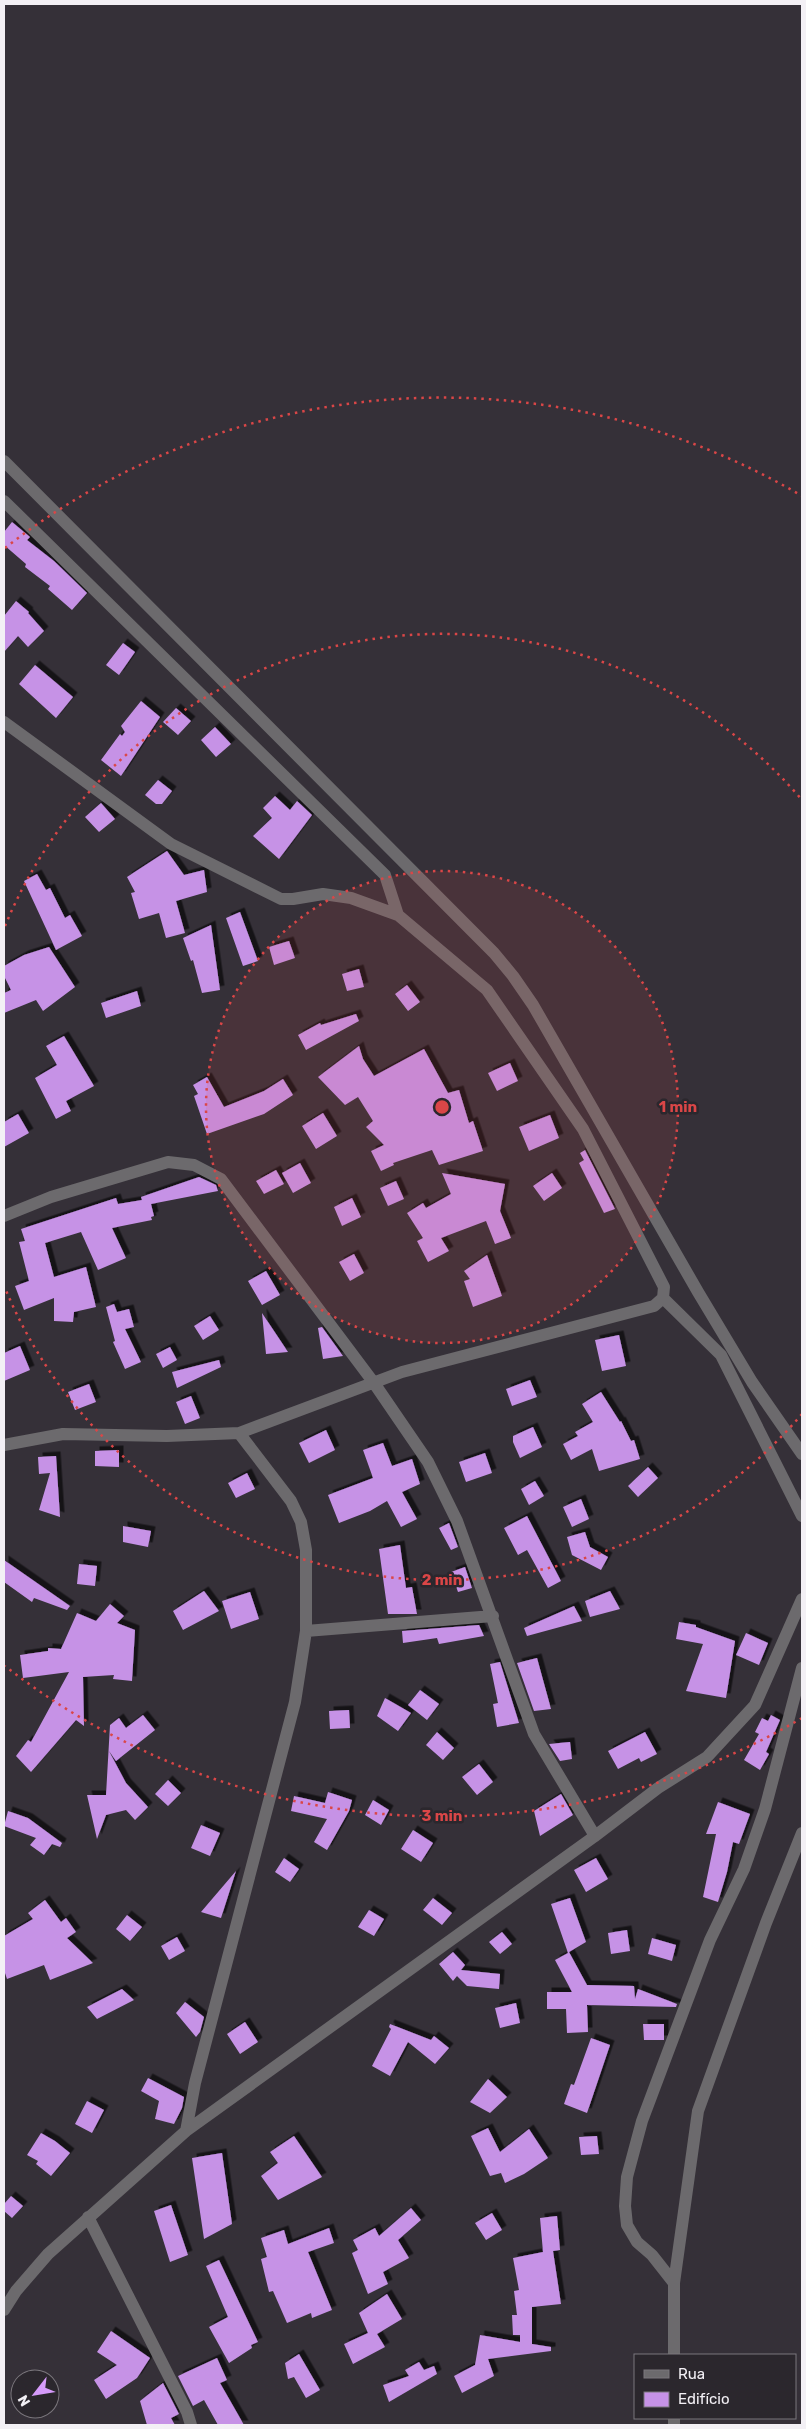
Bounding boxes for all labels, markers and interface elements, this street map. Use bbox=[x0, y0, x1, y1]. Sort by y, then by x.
centre of rings bbox=[433, 1098, 451, 1116]
text: 1 min bbox=[659, 1098, 697, 1116]
text: 2 min bbox=[422, 1571, 462, 1589]
text: 3 min bbox=[422, 1807, 462, 1825]
legend bbox=[634, 2354, 796, 2419]
text: Rua bbox=[678, 2365, 705, 2383]
north arrow bbox=[10, 2369, 60, 2419]
text: Edifício bbox=[678, 2390, 730, 2408]
text: N bbox=[14, 2392, 34, 2409]

